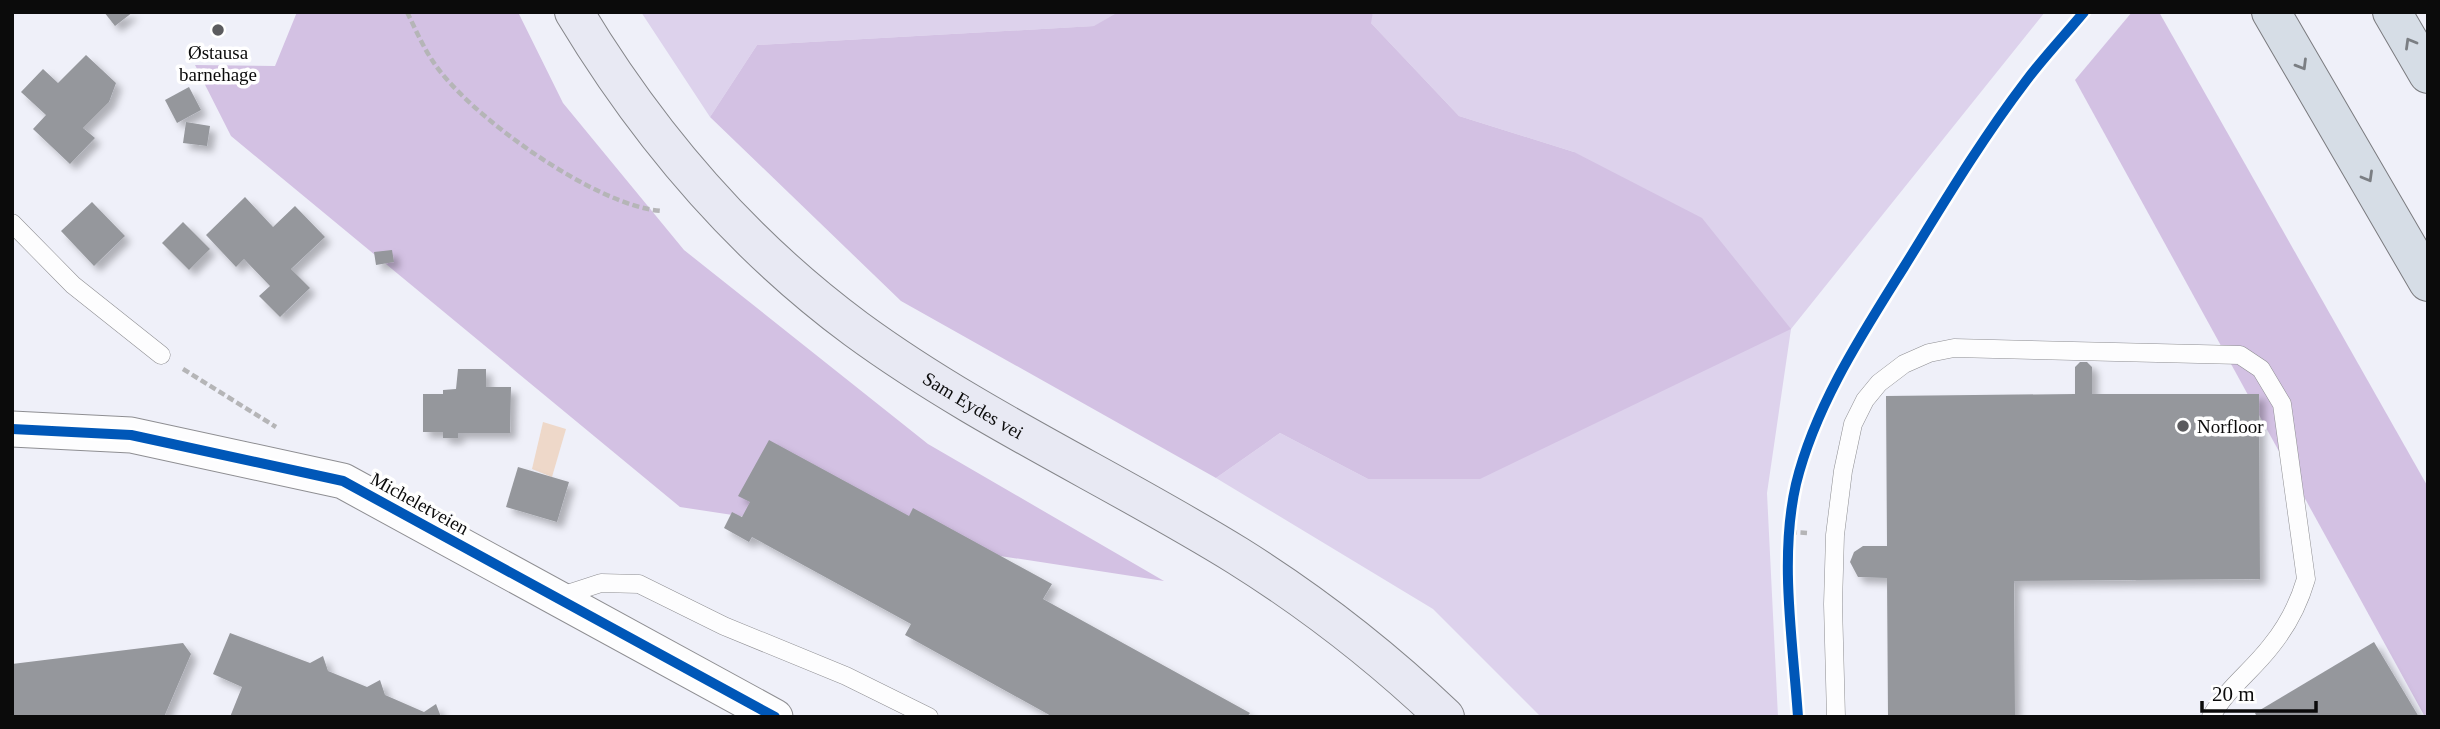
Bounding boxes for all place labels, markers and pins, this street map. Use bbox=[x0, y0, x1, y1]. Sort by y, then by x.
marker: Østausa barnehage bbox=[210, 22, 226, 38]
place label: Østausa barnehage bbox=[179, 42, 257, 85]
place label: Norfloor bbox=[2197, 416, 2264, 437]
marker: Norfloor bbox=[2175, 418, 2191, 434]

